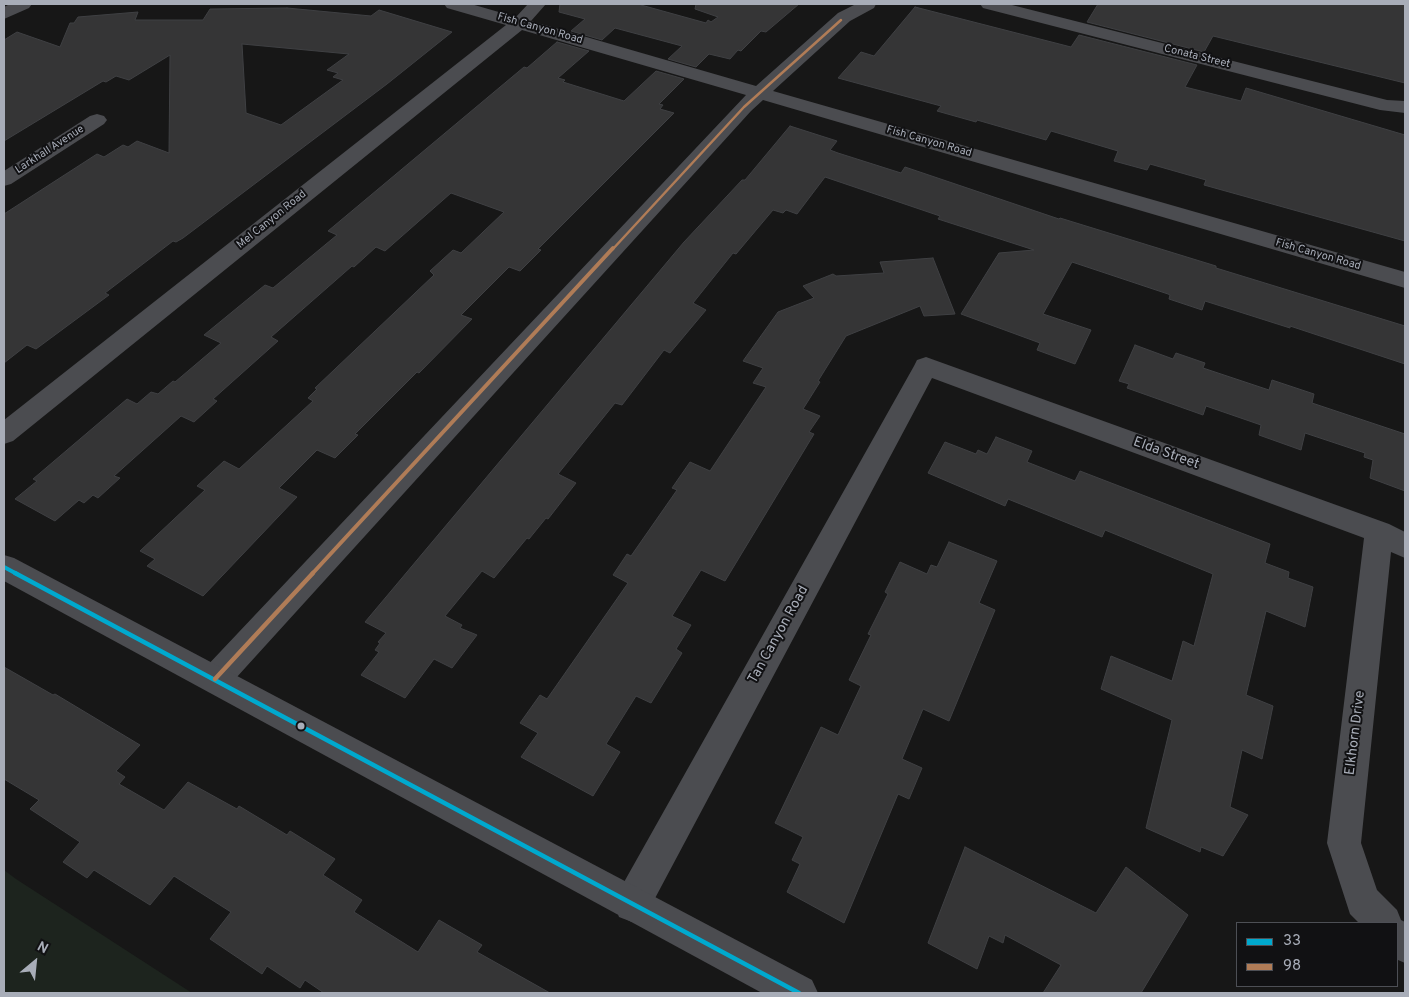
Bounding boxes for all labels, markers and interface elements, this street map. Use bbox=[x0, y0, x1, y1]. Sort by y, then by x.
street label: Fish Canyon Road bbox=[496, 10, 584, 48]
street label: Conata Street bbox=[1162, 42, 1232, 72]
street label: Larkhall Avenue bbox=[13, 123, 87, 177]
street label: Fish Canyon Road bbox=[885, 123, 973, 161]
street label: Mel Canyon Road bbox=[235, 188, 309, 252]
street label: Fish Canyon Road bbox=[1274, 236, 1362, 274]
street label: Elda Street bbox=[1131, 434, 1201, 474]
street label: Tan Canyon Road bbox=[745, 583, 813, 687]
street label: Elkhorn Drive bbox=[1342, 690, 1370, 776]
unlabelled marker bbox=[296, 721, 306, 731]
legend bbox=[1236, 922, 1399, 987]
text: 33 bbox=[1283, 932, 1301, 951]
north arrow bbox=[10, 937, 60, 987]
text: N bbox=[34, 938, 51, 958]
text: 98 bbox=[1283, 957, 1301, 976]

